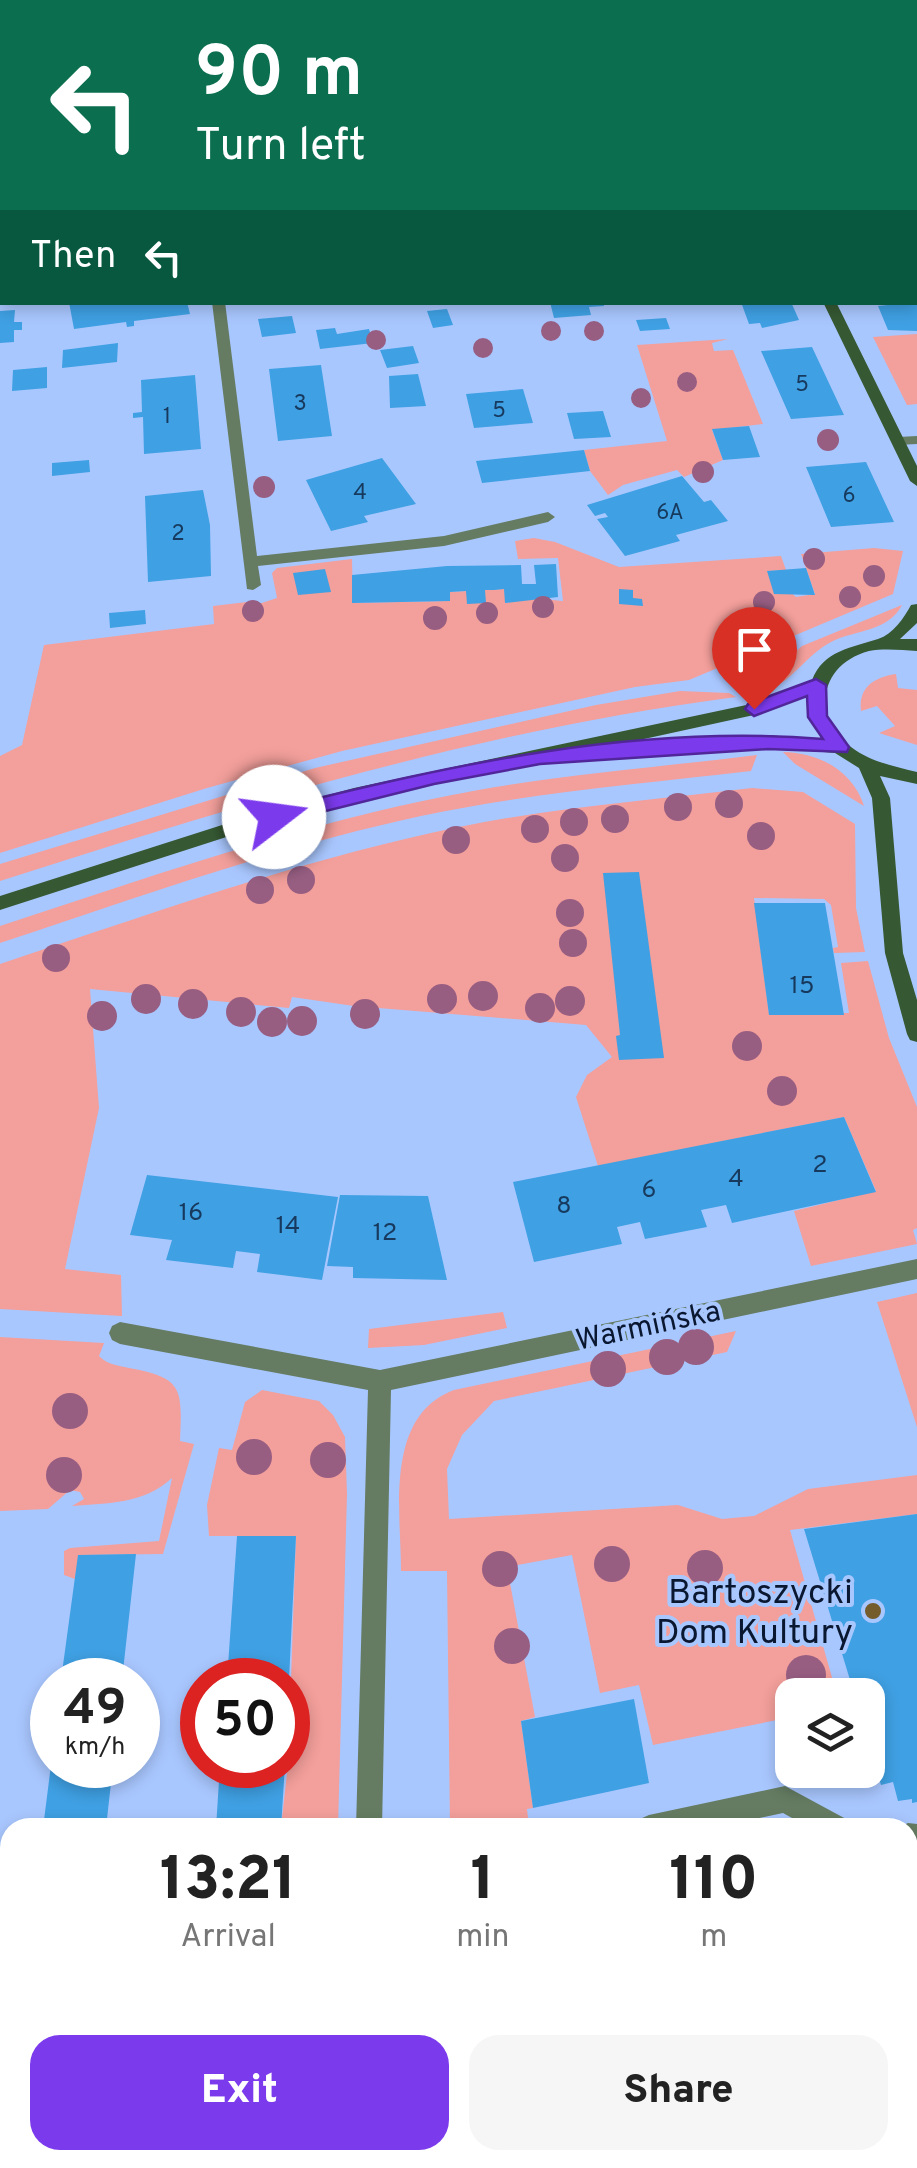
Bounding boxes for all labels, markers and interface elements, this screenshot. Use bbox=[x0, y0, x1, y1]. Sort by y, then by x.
text: 90 m bbox=[195, 32, 363, 121]
icon: left bbox=[30, 40, 160, 170]
text: Turn left bbox=[195, 119, 366, 176]
icon: left bbox=[136, 230, 191, 285]
text: Then bbox=[30, 233, 116, 282]
house number: 5 bbox=[795, 372, 809, 399]
house number: 3 bbox=[293, 391, 307, 418]
house number: 5 bbox=[492, 398, 506, 425]
house number: 1 bbox=[163, 404, 171, 431]
house number: 4 bbox=[353, 480, 367, 507]
house number: 6 bbox=[842, 483, 856, 510]
house number: 6A bbox=[656, 500, 684, 527]
house number: 2 bbox=[171, 521, 185, 548]
pin bbox=[712, 607, 797, 710]
icon: arrive bbox=[727, 622, 782, 677]
position arrow bbox=[222, 765, 326, 869]
house number: 15 bbox=[790, 971, 814, 1003]
house number: 2 bbox=[812, 1150, 828, 1182]
house number: 4 bbox=[728, 1164, 744, 1196]
house number: 6 bbox=[642, 1175, 656, 1207]
house number: 8 bbox=[556, 1191, 572, 1223]
house number: 16 bbox=[179, 1198, 203, 1230]
house number: 14 bbox=[276, 1211, 300, 1243]
house number: 12 bbox=[373, 1218, 397, 1250]
street label: Warmińska bbox=[573, 1294, 724, 1361]
place label: Bartoszycki Dom Kultury bbox=[656, 1572, 853, 1656]
marker: Bartoszycki Dom Kultury bbox=[862, 1600, 884, 1622]
speed limit sign: 50 bbox=[180, 1658, 310, 1788]
map controls bbox=[775, 1678, 885, 1788]
button: layers bbox=[775, 1678, 885, 1788]
text: 49 bbox=[64, 1679, 126, 1742]
text: km/h bbox=[65, 1732, 125, 1764]
text: 13:21 bbox=[160, 1845, 296, 1921]
text: 1 bbox=[471, 1845, 495, 1921]
text: 110 bbox=[669, 1845, 758, 1921]
text: Arrival bbox=[180, 1918, 276, 1958]
text: min bbox=[456, 1918, 510, 1958]
text: m bbox=[700, 1918, 727, 1958]
button: Exit bbox=[30, 2035, 449, 2150]
button: Share bbox=[469, 2035, 888, 2150]

